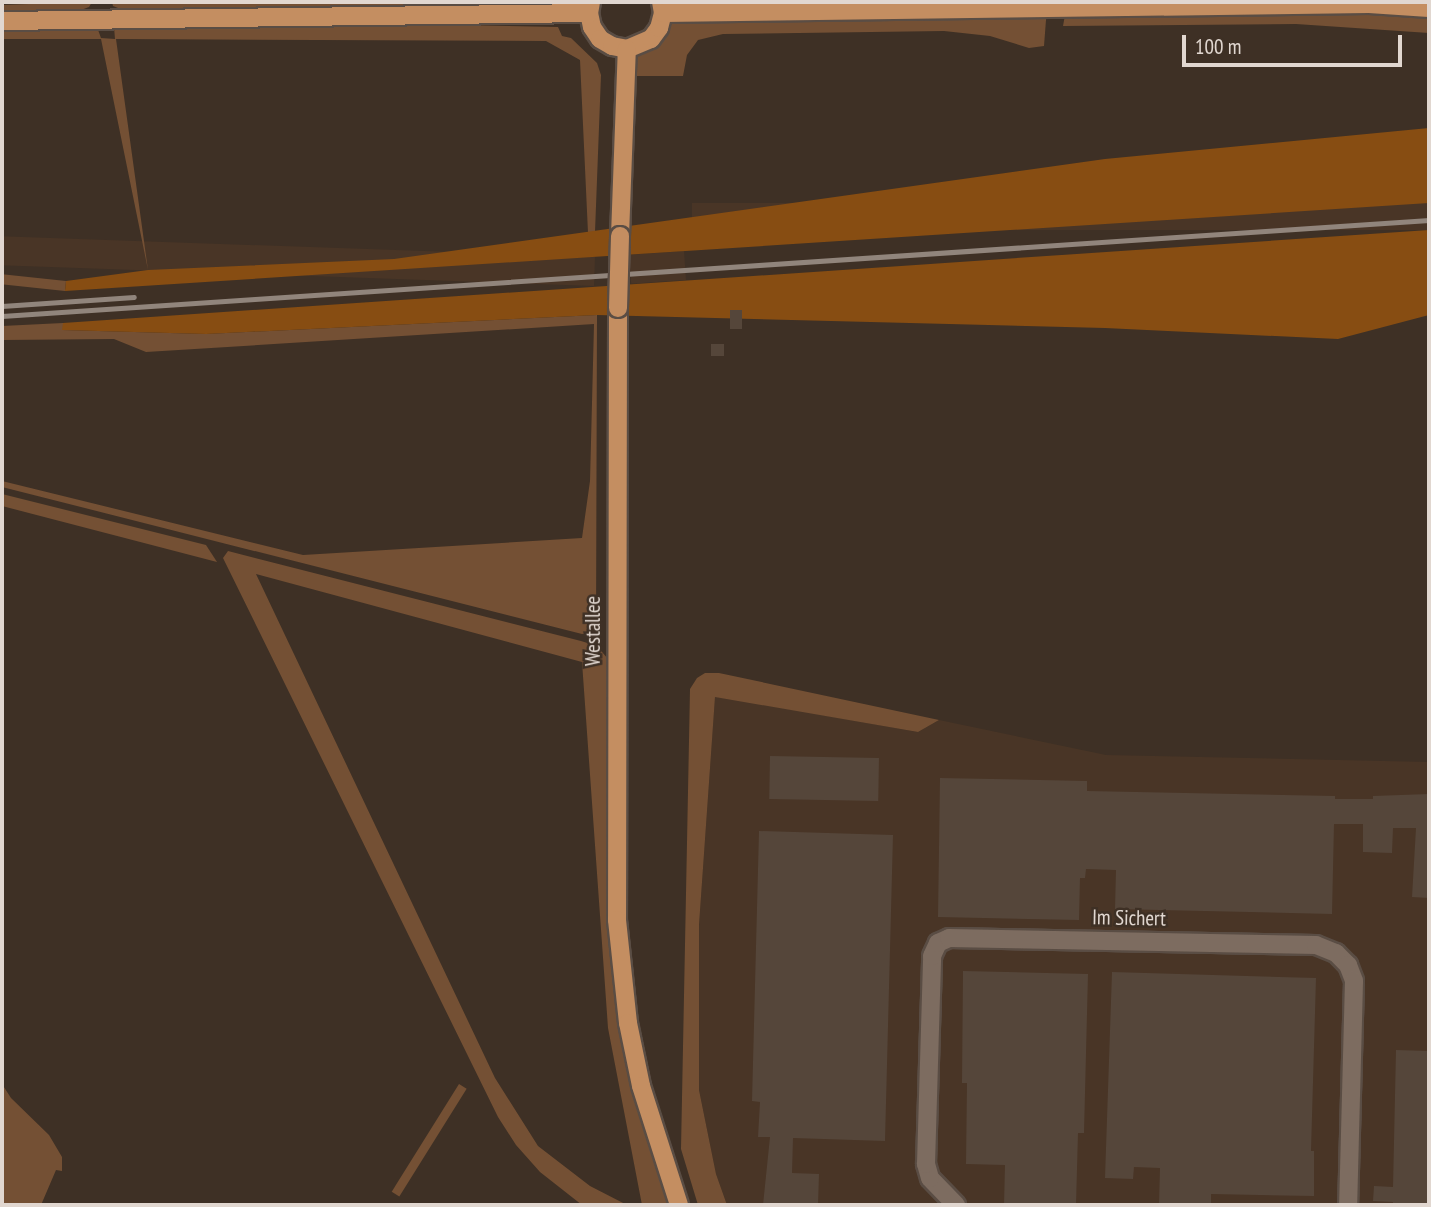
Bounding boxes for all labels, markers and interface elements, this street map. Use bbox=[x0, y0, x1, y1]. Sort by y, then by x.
scale bar bbox=[1186, 21, 1406, 65]
text: 100 m bbox=[1195, 33, 1241, 60]
street label: Westallee bbox=[580, 596, 606, 666]
street label: Im Sichert bbox=[1092, 905, 1166, 931]

